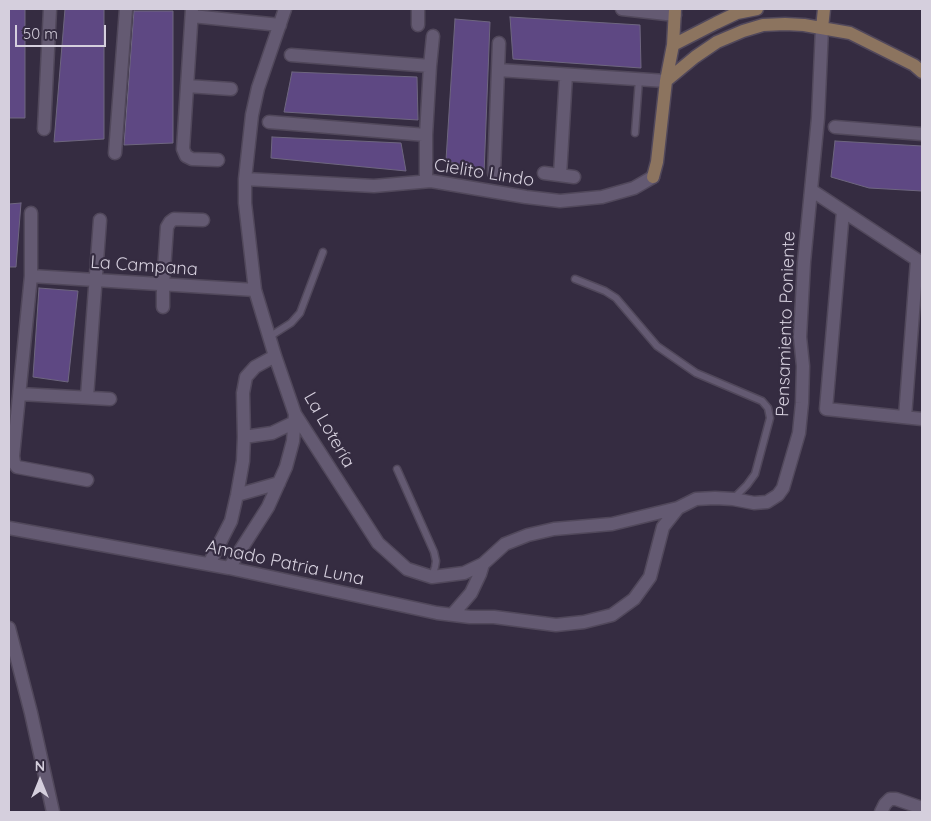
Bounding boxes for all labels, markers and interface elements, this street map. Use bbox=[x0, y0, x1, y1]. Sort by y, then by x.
scale bar bbox=[18, 15, 109, 47]
text: 50 m bbox=[23, 24, 58, 43]
street label: Cielito Lindo bbox=[432, 154, 536, 192]
street label: Pensamiento Poniente bbox=[772, 231, 800, 417]
street label: La Campana bbox=[90, 251, 198, 281]
street label: La Lotería bbox=[299, 388, 359, 472]
street label: Amado Patria Luna bbox=[204, 536, 366, 590]
north arrow bbox=[15, 756, 65, 806]
text: N bbox=[35, 757, 45, 775]

